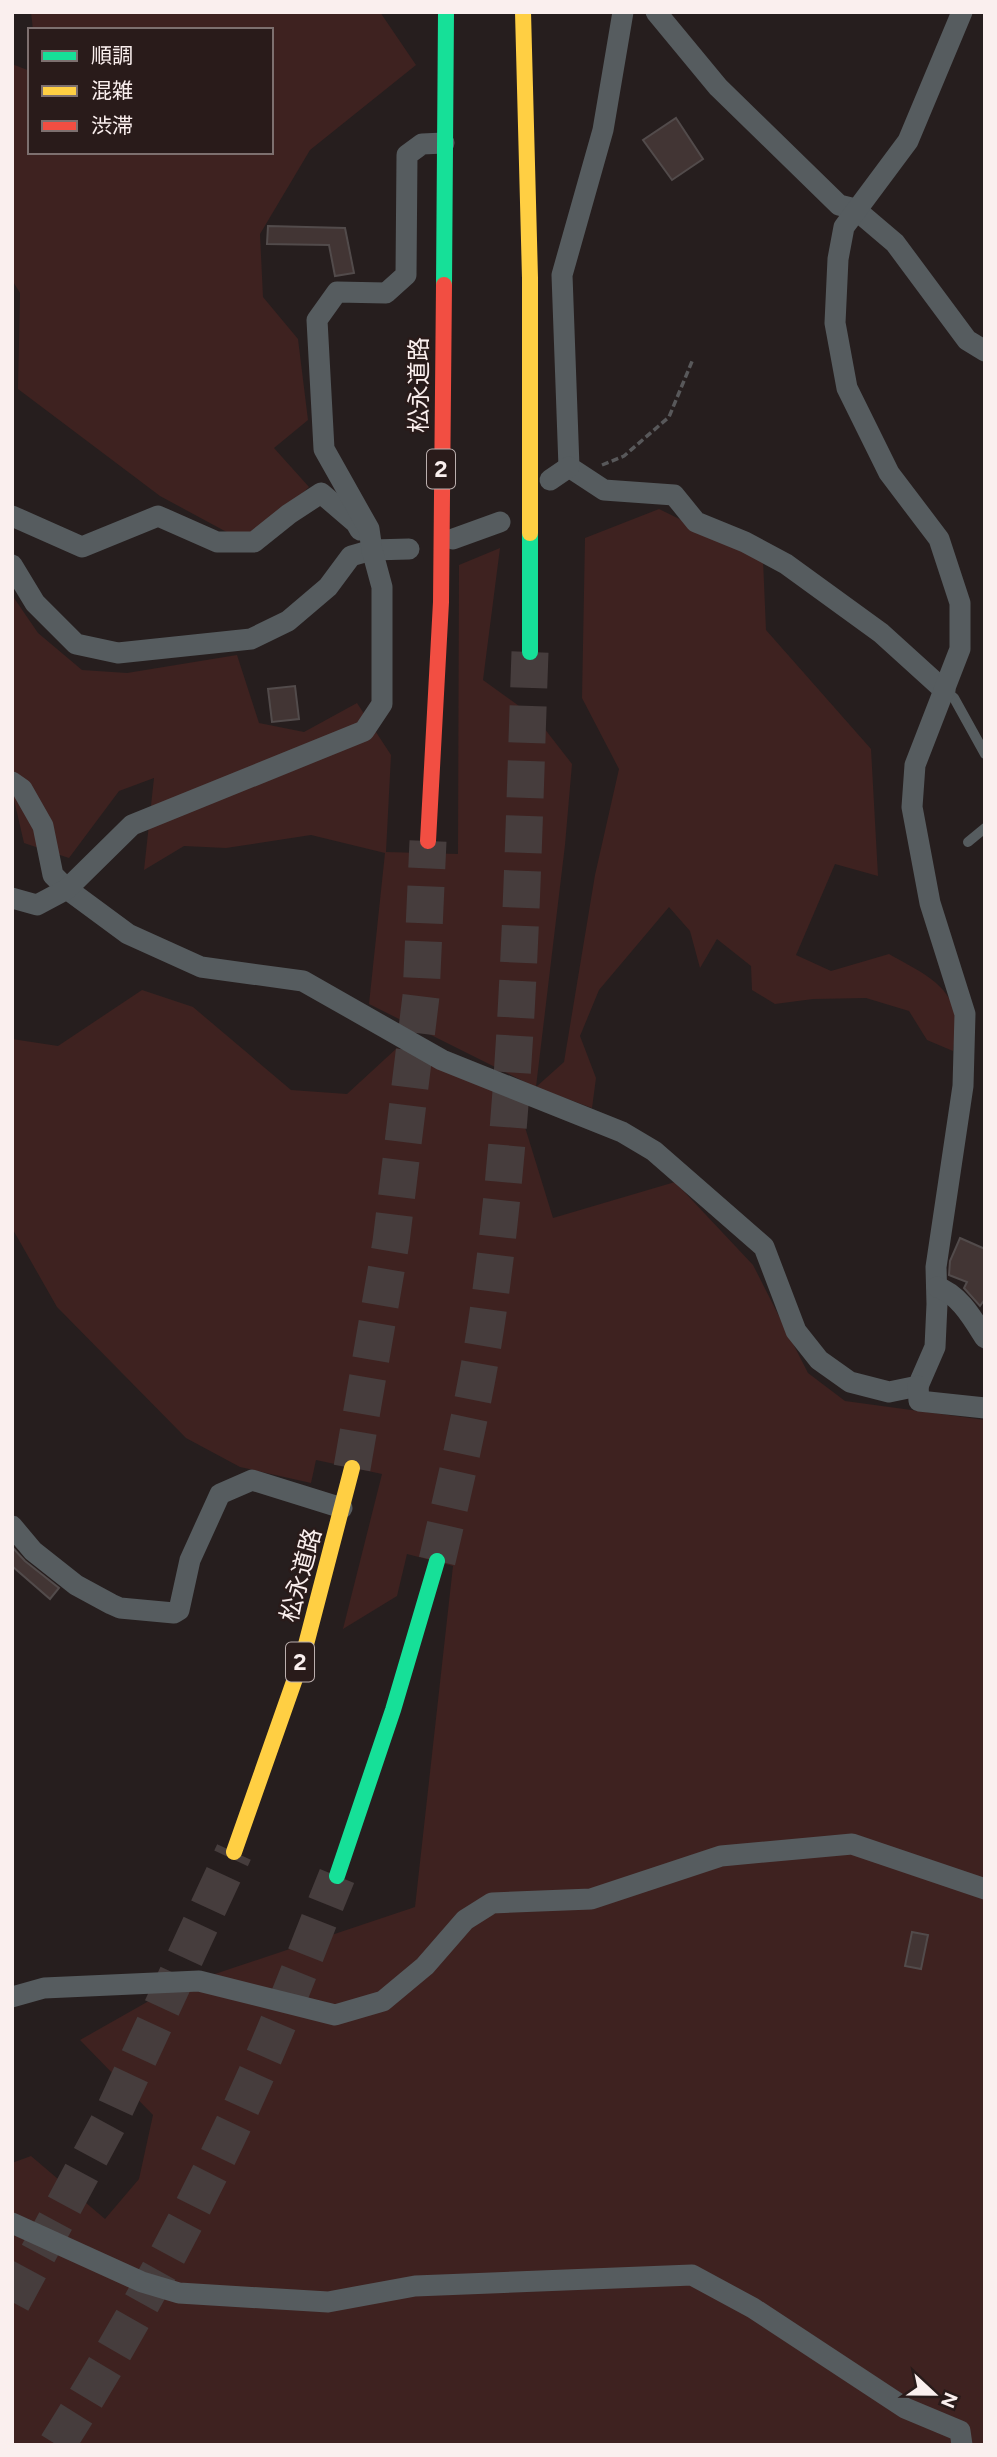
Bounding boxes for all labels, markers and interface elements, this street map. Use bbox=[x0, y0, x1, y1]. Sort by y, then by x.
legend bbox=[28, 28, 273, 154]
text: 順調 bbox=[91, 43, 133, 68]
text: 混雑 bbox=[91, 78, 133, 103]
text: 渋滞 bbox=[91, 113, 133, 138]
street label: 松永道路 bbox=[404, 337, 433, 433]
road number: 2 bbox=[427, 449, 455, 489]
street label: 松永道路 bbox=[274, 1525, 327, 1625]
road number: 2 bbox=[286, 1642, 314, 1681]
north arrow bbox=[899, 2359, 969, 2429]
text: N bbox=[936, 2389, 963, 2411]

